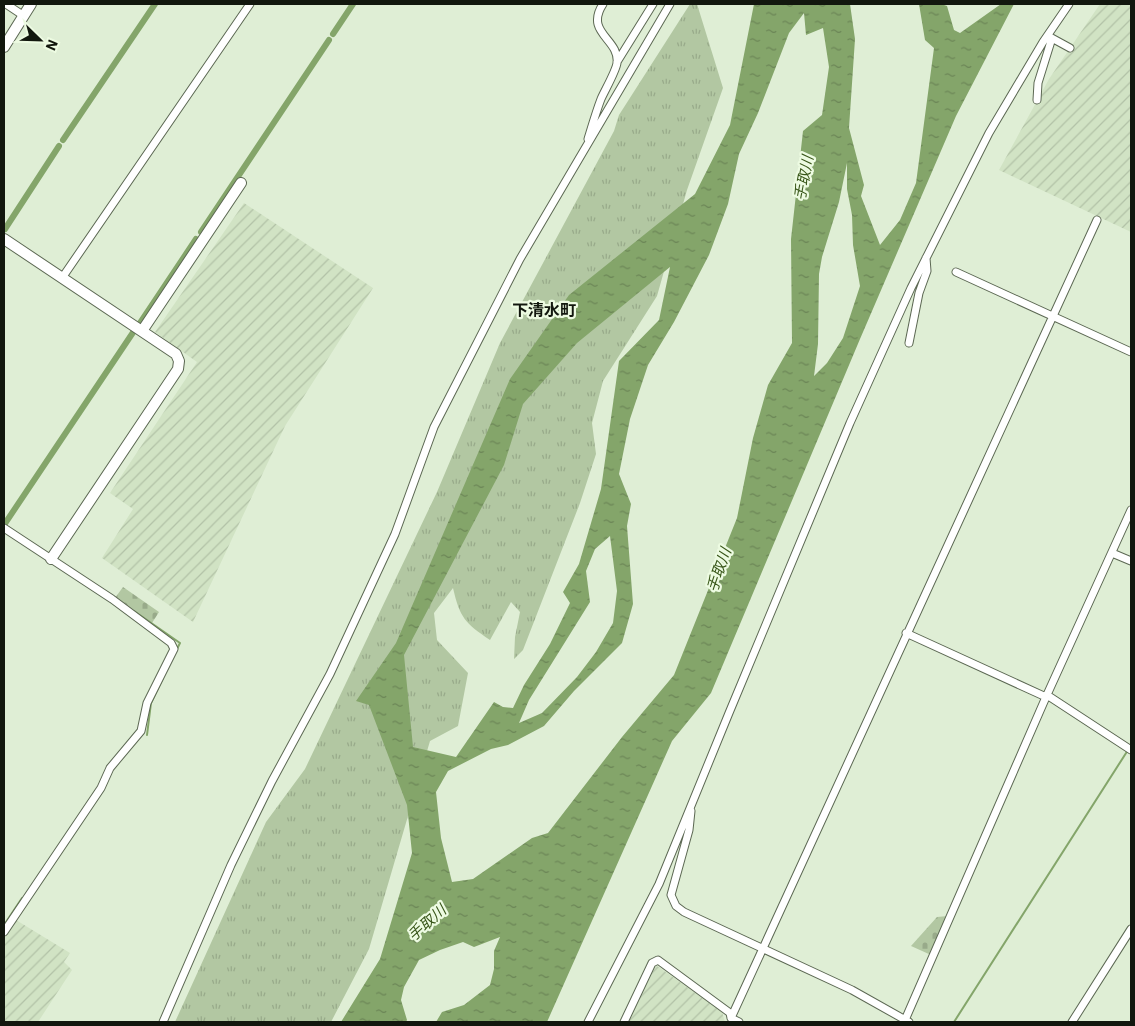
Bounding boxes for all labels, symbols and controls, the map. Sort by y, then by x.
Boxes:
north arrow [15,15,65,65]
text: N [42,37,62,53]
water label: 手取川 [790,152,818,202]
district label: 下清水町 [512,300,576,320]
water label: 手取川 [702,544,735,594]
water label: 手取川 [404,899,451,945]

